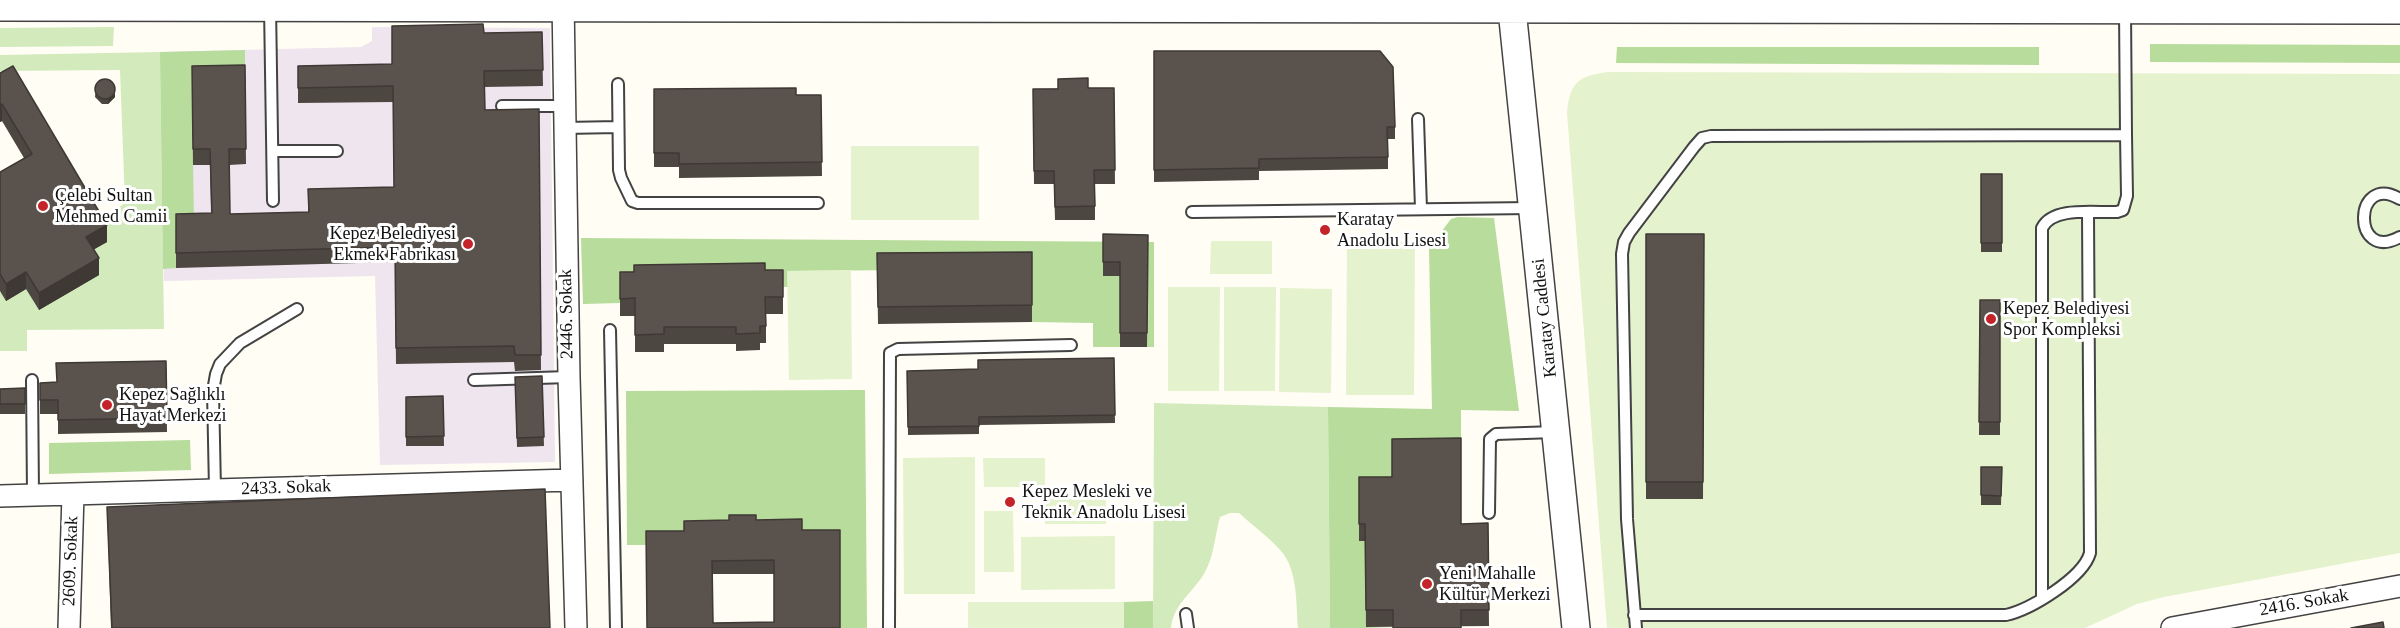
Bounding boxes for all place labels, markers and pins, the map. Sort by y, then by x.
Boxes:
place label: Çelebi Sultan Mehmed Camii [55,185,167,228]
marker: Çelebi Sultan Mehmed Camii [36,199,50,213]
place label: Karatay Anadolu Lisesi [1337,209,1446,252]
place label: Kepez Belediyesi Ekmek Fabrikası [330,223,456,266]
marker: Karatay Anadolu Lisesi [1318,223,1332,237]
marker: Kepez Belediyesi Ekmek Fabrikası [461,237,475,251]
place label: Kepez Belediyesi Spor Kompleksi [2003,298,2129,340]
marker: Kepez Belediyesi Spor Kompleksi [1984,312,1998,326]
place label: Kepez Sağlıklı Hayat Merkezi [119,384,226,426]
marker: Kepez Sağlıklı Hayat Merkezi [100,398,114,412]
place label: Kepez Mesleki ve Teknik Anadolu Lisesi [1022,481,1186,524]
marker: Kepez Mesleki ve Teknik Anadolu Lisesi [1003,495,1017,509]
place label: Yeni Mahalle Kültür Merkezi [1439,563,1550,606]
marker: Yeni Mahalle Kültür Merkezi [1420,577,1434,591]

